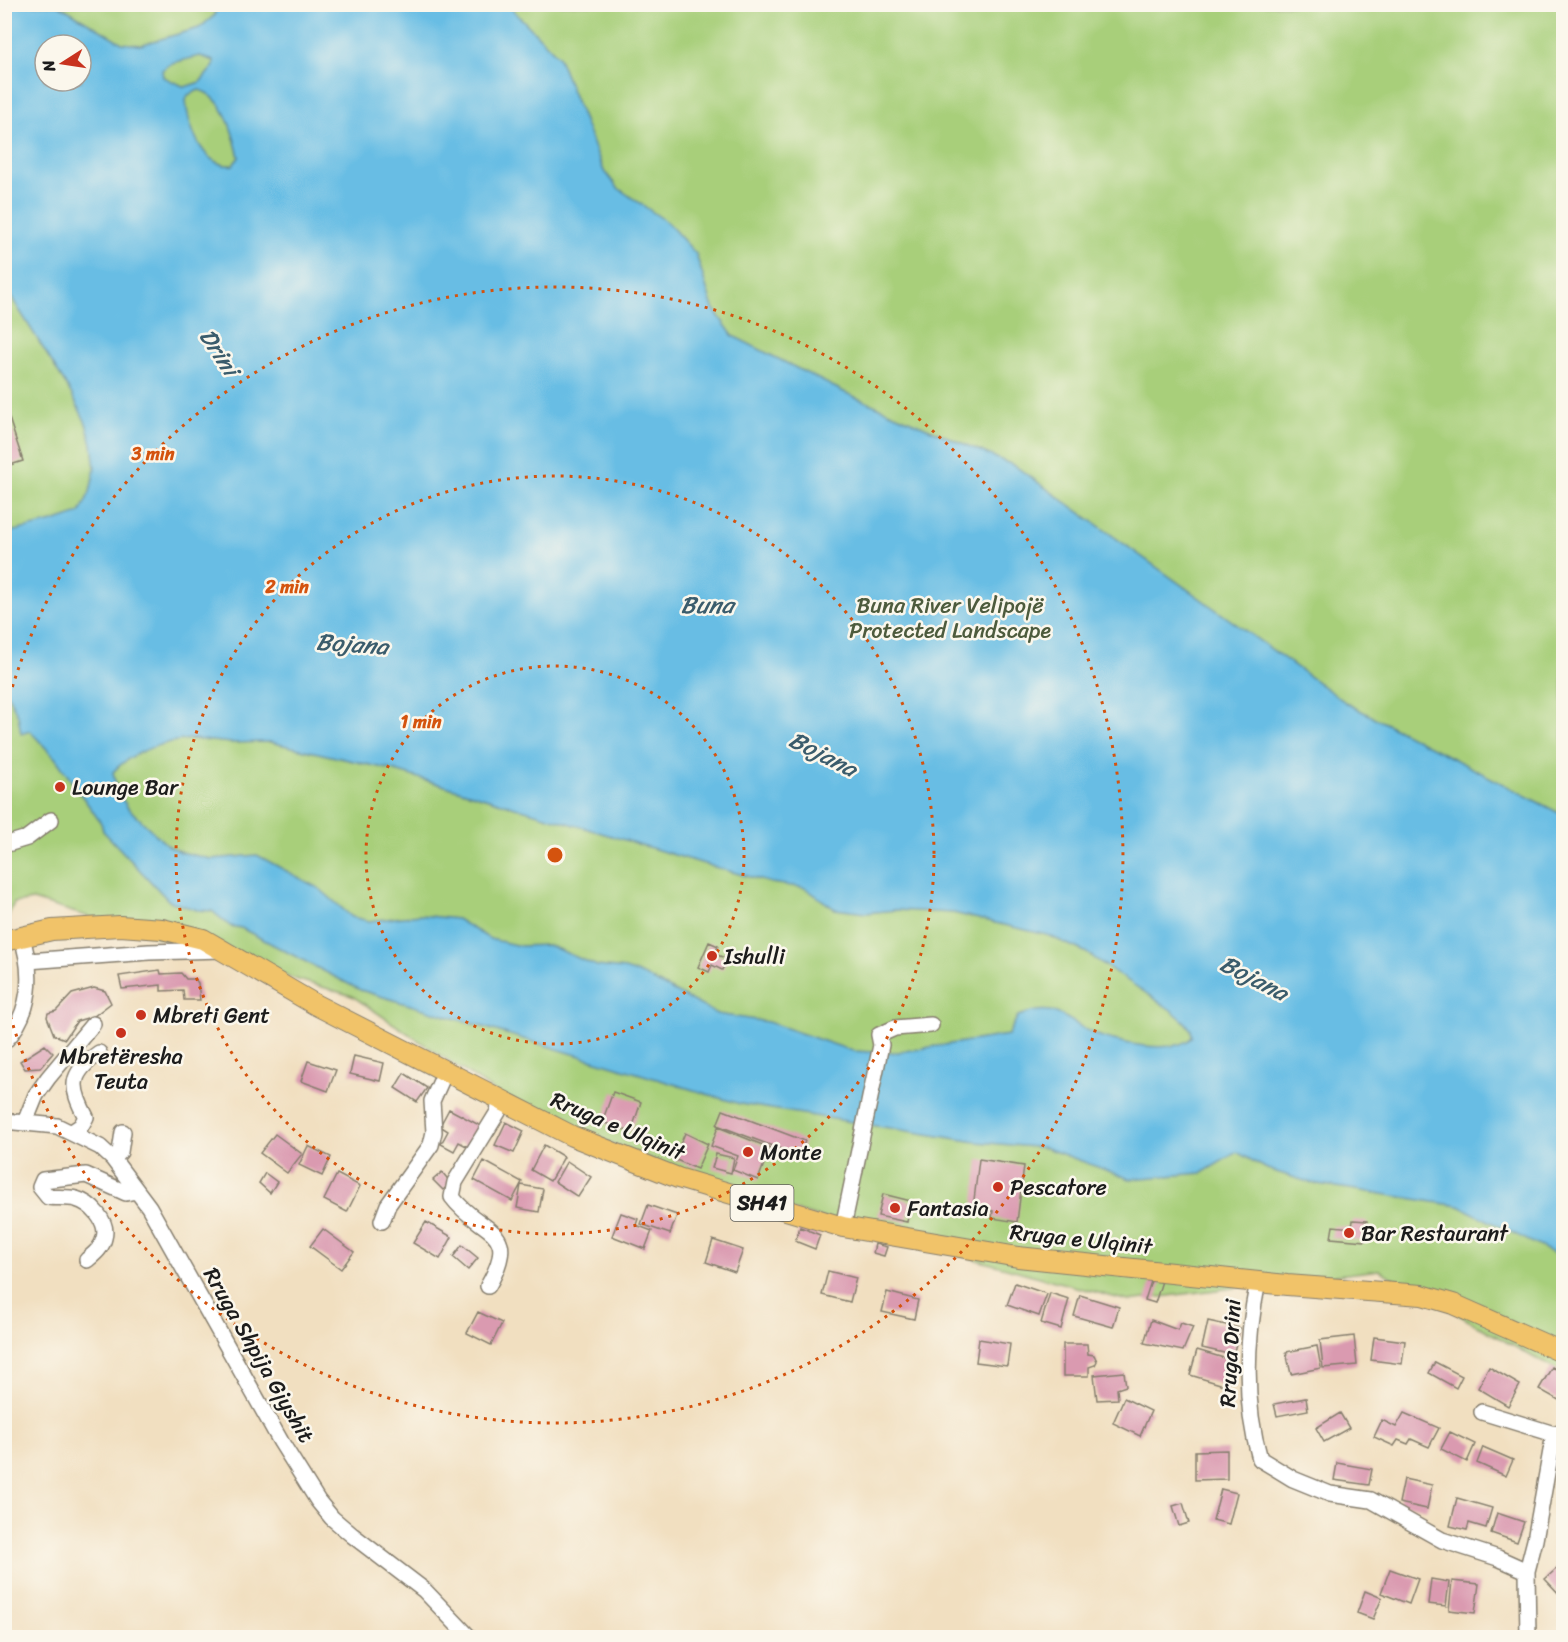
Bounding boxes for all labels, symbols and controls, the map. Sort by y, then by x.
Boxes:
north arrow [33,33,93,93]
text: N [33,57,64,75]
water label: Drini [188,319,253,388]
text: 3 min [130,438,175,470]
text: 2 min [264,571,309,603]
water label: Buna [681,584,736,626]
park label: Buna River Velipojë Protected Landscape [849,586,1051,650]
water label: Bojana [315,621,391,668]
text: 1 min [401,706,442,738]
water label: Bojana [781,719,866,790]
place label: Lounge Bar [72,768,179,807]
marker: Lounge Bar [53,780,67,794]
centre of rings [545,845,565,865]
place label: Ishulli [723,937,786,976]
water label: Bojana [1212,943,1297,1014]
marker: Ishulli [705,949,719,963]
place label: Mbreti Gent [153,996,270,1035]
marker: Mbreti Gent [134,1008,148,1022]
marker: Mbretëresha Teuta [114,1026,128,1040]
place label: Mbretëresha Teuta [59,1037,183,1101]
street label: Rruga e Ulqinit [545,1080,692,1172]
place label: Monte [760,1133,822,1172]
marker: Monte [741,1145,755,1159]
place label: Pescatore [1010,1168,1107,1207]
marker: Pescatore [991,1180,1005,1194]
road number: SH41 [730,1185,794,1221]
place label: Fantasia [907,1189,989,1228]
marker: Fantasia [888,1201,902,1215]
street label: Rruga e Ulqinit [1008,1212,1155,1266]
place label: Bar Restaurant [1361,1214,1509,1253]
marker: Bar Restaurant [1342,1226,1356,1240]
street label: Rruga Shpija Gjyshit [193,1260,326,1451]
street label: Rruga Drini [1208,1297,1252,1408]

